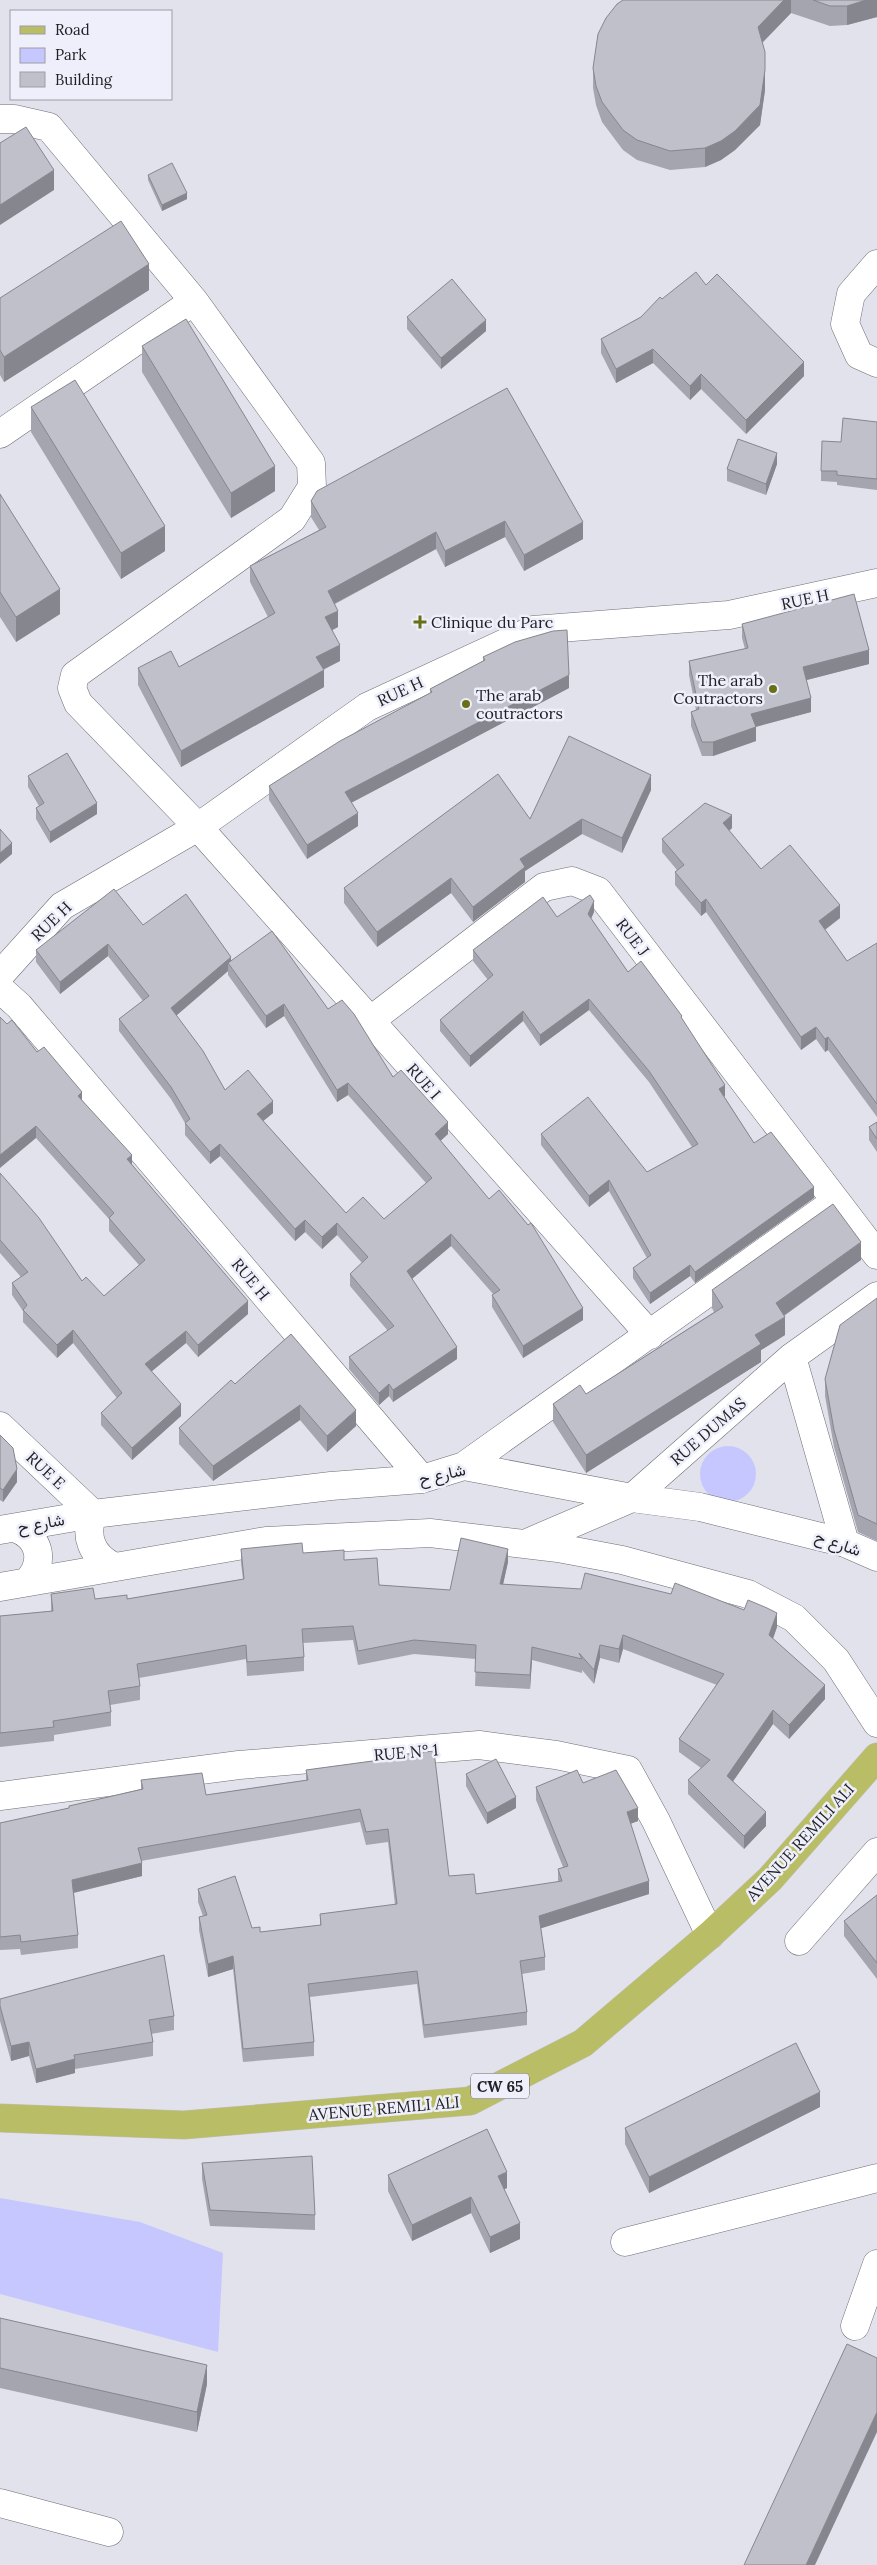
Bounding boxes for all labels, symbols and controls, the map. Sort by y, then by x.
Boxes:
legend [10,10,172,100]
text: Road [55,20,90,39]
text: Park [55,45,86,64]
text: Building [55,70,113,89]
street label: RUE H [779,584,831,614]
place label: Clinique du Parc [431,612,553,632]
marker: Clinique du Parc [413,615,427,629]
place label: The arab Coutractors [673,670,763,708]
street label: RUE H [374,672,426,710]
marker: The arab Coutractors [767,683,779,695]
place label: The arab coutractors [476,685,563,723]
marker: The arab coutractors [460,698,472,710]
street label: RUE H [27,897,75,945]
street label: RUE J [612,914,654,960]
street label: RUE I [403,1059,445,1103]
street label: RUE H [228,1254,274,1304]
street label: RUE DUMAS [666,1393,750,1469]
street label: RUE E [22,1447,70,1493]
street label: شارع ح [417,1459,468,1491]
street label: شارع ح [16,1509,66,1539]
street label: شارع ح [812,1526,864,1562]
street label: RUE N° 1 [373,1739,439,1765]
street label: AVENUE REMILI ALI [741,1779,858,1906]
road number: CW 65 [471,2074,529,2098]
street label: AVENUE REMILI ALI [307,2091,460,2125]

